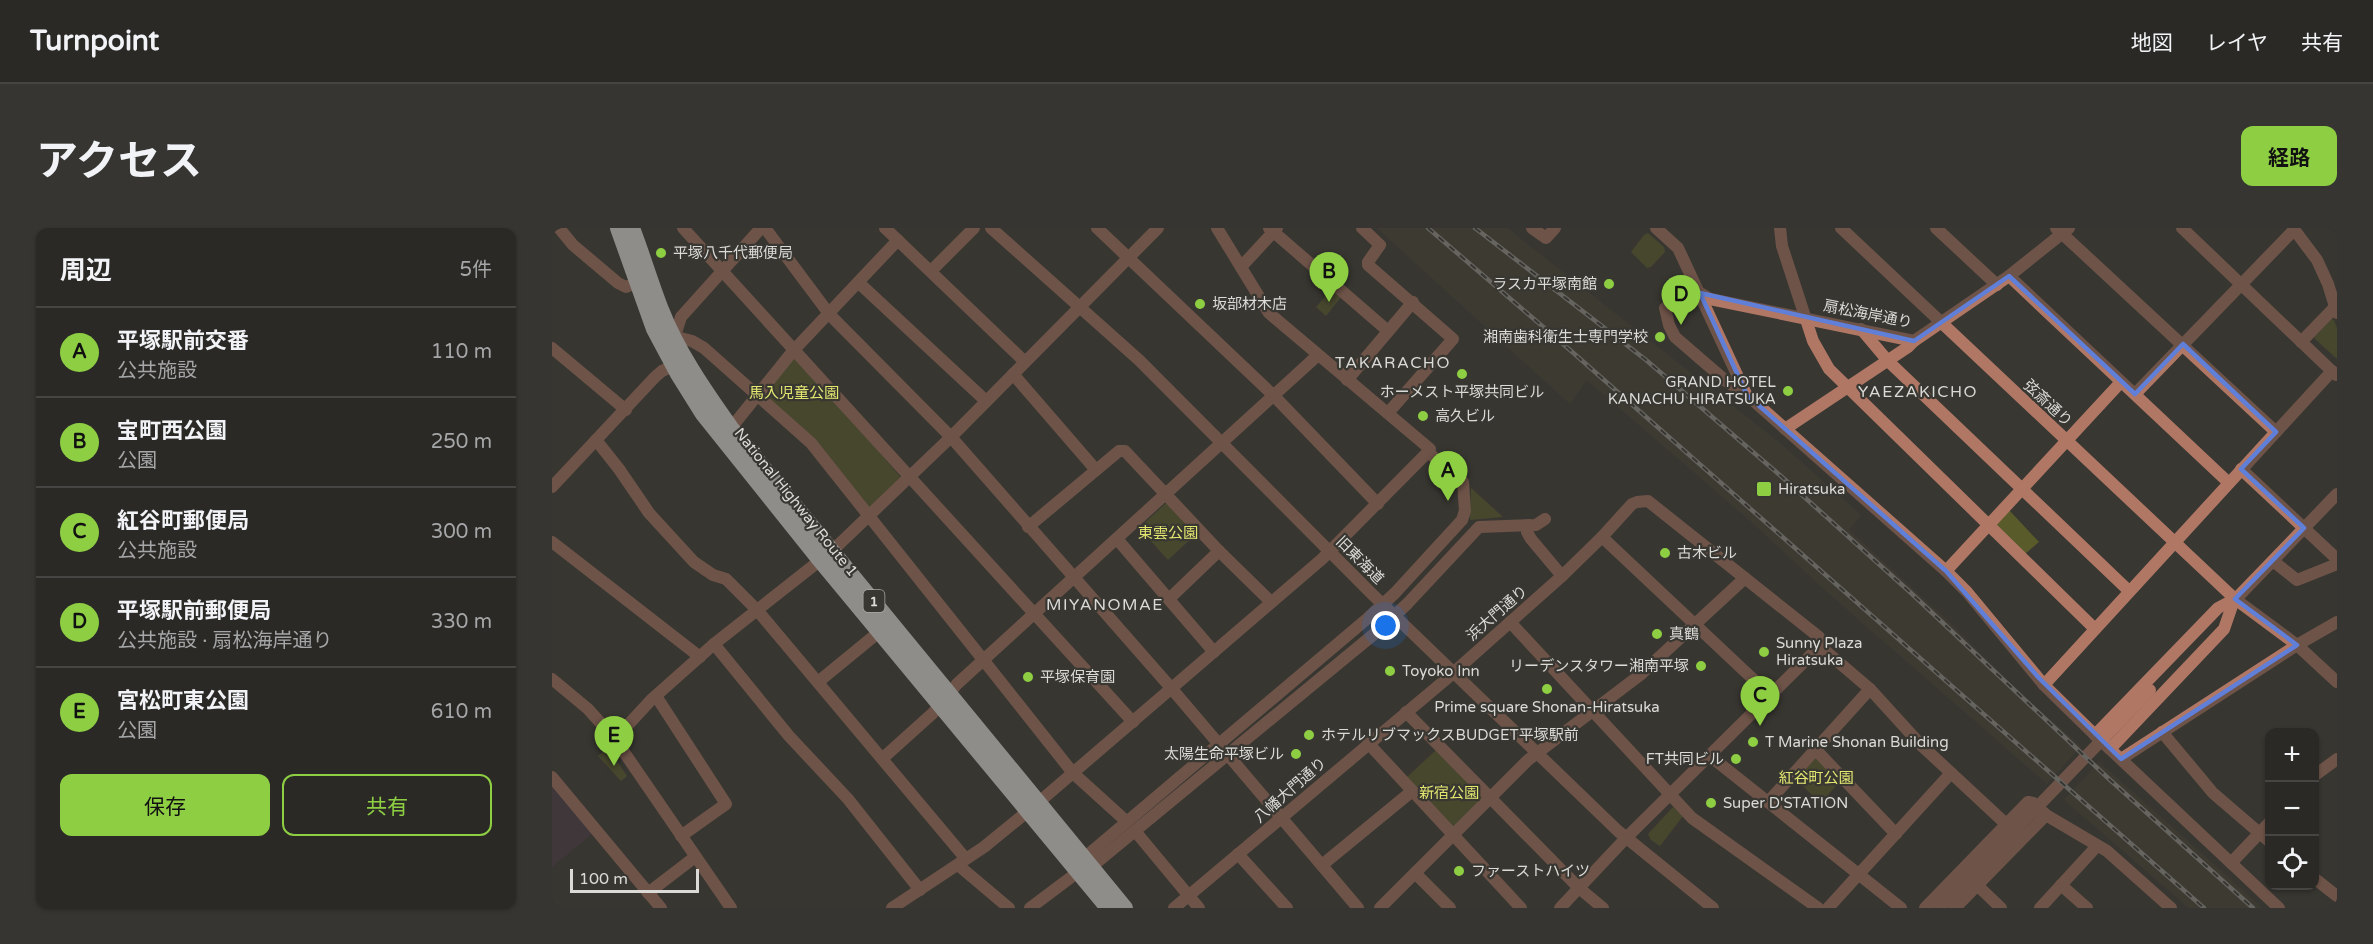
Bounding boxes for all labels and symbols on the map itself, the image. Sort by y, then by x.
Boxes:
place label: 平塚八千代郵便局 [673,244,793,262]
marker: 平塚八千代郵便局 [654,246,668,260]
pin: B [1310,253,1348,302]
place label: ラスカ平塚南館 [1492,275,1597,293]
pin: D [1662,276,1700,325]
marker: ラスカ平塚南館 [1602,277,1616,291]
place label: 坂部材木店 [1212,295,1287,313]
marker: 坂部材木店 [1193,297,1207,311]
street label: 扇松海岸通り [1822,297,1914,331]
place label: 湘南歯科衛生士専門学校 [1483,328,1648,346]
marker: 湘南歯科衛生士専門学校 [1653,330,1667,344]
district label: TAKARACHO [1335,353,1451,373]
marker: ホーメスト平塚共同ビル [1455,367,1469,381]
place label: GRAND HOTEL KANACHU HIRATSUKA [1608,373,1776,408]
street label: 弦斎通り [2020,376,2076,430]
district label: YAEZAKICHO [1858,382,1978,402]
place label: ホーメスト平塚共同ビル [1380,383,1544,401]
park label: 馬入児童公園 [749,384,839,402]
marker: GRAND HOTEL KANACHU HIRATSUKA [1781,384,1795,398]
place label: 高久ビル [1435,407,1495,425]
marker: 高久ビル [1416,409,1430,423]
street label: National Highway Route 1 [731,424,861,580]
pin: A [1428,452,1468,501]
marker: Hiratsuka [1755,480,1773,498]
place label: Hiratsuka [1778,480,1845,498]
park label: 東雲公園 [1138,524,1198,542]
street label: 旧東海道 [1332,532,1388,588]
place label: 古木ビル [1677,544,1737,562]
marker: 古木ビル [1658,546,1672,560]
street label: 浜大門通り [1463,582,1531,644]
road number: 1 [864,590,884,612]
district label: MIYANOMAE [1046,595,1164,615]
your location [1371,611,1400,640]
place label: 真鶴 [1669,625,1699,643]
marker: 真鶴 [1650,627,1664,641]
place label: Sunny Plaza Hiratsuka [1776,634,1862,669]
marker: Sunny Plaza Hiratsuka [1757,645,1771,659]
place label: リーデンスタワー湘南平塚 [1509,657,1689,675]
marker: リーデンスタワー湘南平塚 [1694,659,1708,673]
place label: Toyoko Inn [1402,662,1480,680]
marker: Toyoko Inn [1383,664,1397,678]
place label: 平塚保育園 [1040,668,1115,686]
marker: 平塚保育園 [1021,670,1035,684]
pin: C [1740,676,1780,726]
marker: Prime square Shonan-Hiratsuka [1540,682,1554,696]
place label: Prime square Shonan-Hiratsuka [1434,698,1660,716]
pin: E [594,716,634,766]
place label: ホテルリブマックスBUDGET平塚駅前 [1321,726,1579,744]
marker: ホテルリブマックスBUDGET平塚駅前 [1302,728,1316,742]
place label: T Marine Shonan Building [1765,733,1949,751]
marker: T Marine Shonan Building [1746,735,1760,749]
place label: 太陽生命平塚ビル [1164,745,1284,763]
marker: 太陽生命平塚ビル [1289,747,1303,761]
place label: FT共同ビル [1646,750,1724,768]
marker: FT共同ビル [1729,752,1743,766]
street label: 八幡大門通り [1250,754,1330,826]
park label: 紅谷町公園 [1778,769,1854,787]
park label: 新宿公園 [1419,784,1479,802]
place label: Super D'STATION [1723,794,1848,812]
marker: Super D'STATION [1704,796,1718,810]
place label: ファーストハイツ [1471,862,1590,880]
marker: ファーストハイツ [1452,864,1466,878]
scale bar [570,866,699,894]

